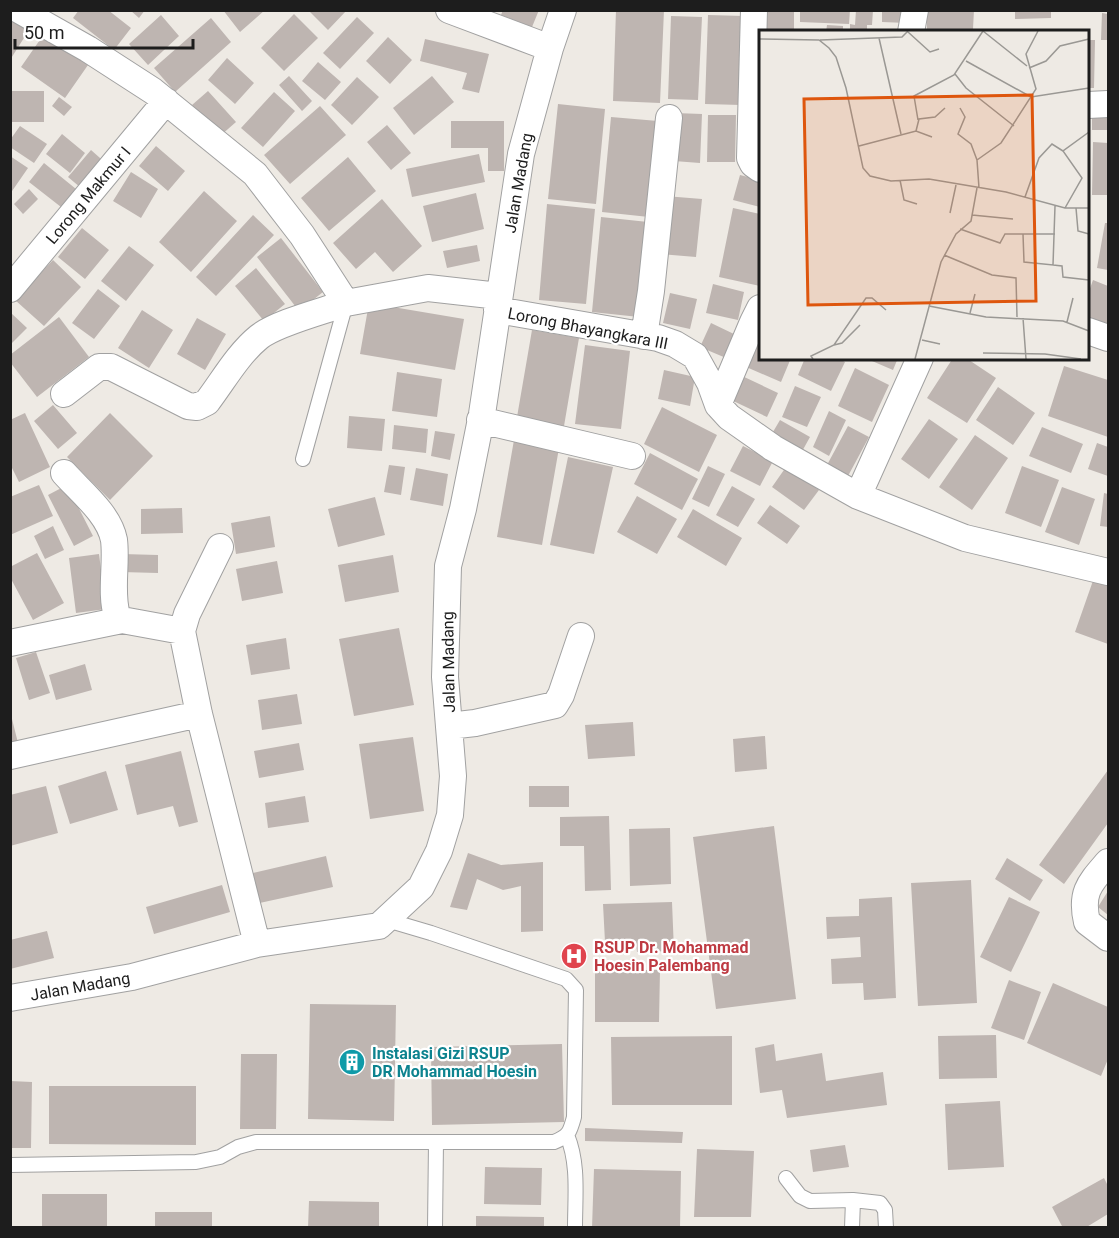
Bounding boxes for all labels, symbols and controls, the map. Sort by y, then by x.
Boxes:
scale bar [15,12,194,50]
text: 50 m [24,22,64,43]
inset map [759,30,1089,360]
street label: Jalan Madang [500,132,537,235]
street label: Lorong Makmur I [42,143,135,248]
street label: Lorong Bhayangkara III [506,304,670,353]
street label: Jalan Madang [438,611,459,713]
place label: RSUP Dr. Mohammad Hoesin Palembang [594,938,748,975]
hospital icon: RSUP Dr. Mohammad Hoesin Palembang [559,941,589,971]
street label: Jalan Madang [29,968,132,1005]
place label: Instalasi Gizi RSUP DR Mohammad Hoesin [372,1044,537,1081]
building icon: Instalasi Gizi RSUP DR Mohammad Hoesin [337,1047,367,1077]

